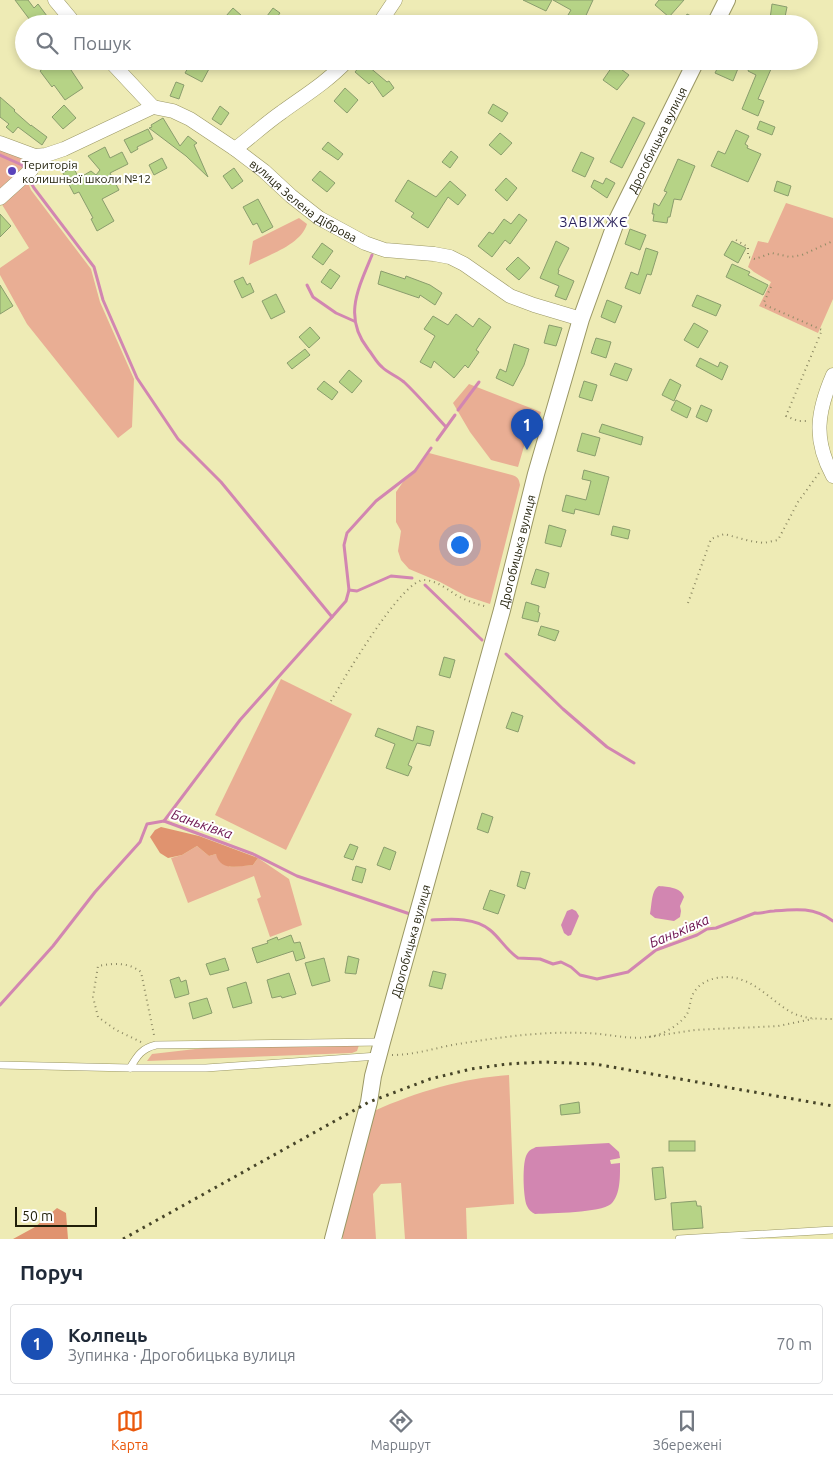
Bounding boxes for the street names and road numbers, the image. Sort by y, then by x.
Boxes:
street label: Дрогобицька вулиця [625,85,689,195]
street label: вулиця Зелена Діброва [247,156,359,244]
street label: Дрогобицька вулиця [496,493,537,609]
street label: Дрогобицька вулиця [388,883,432,999]

